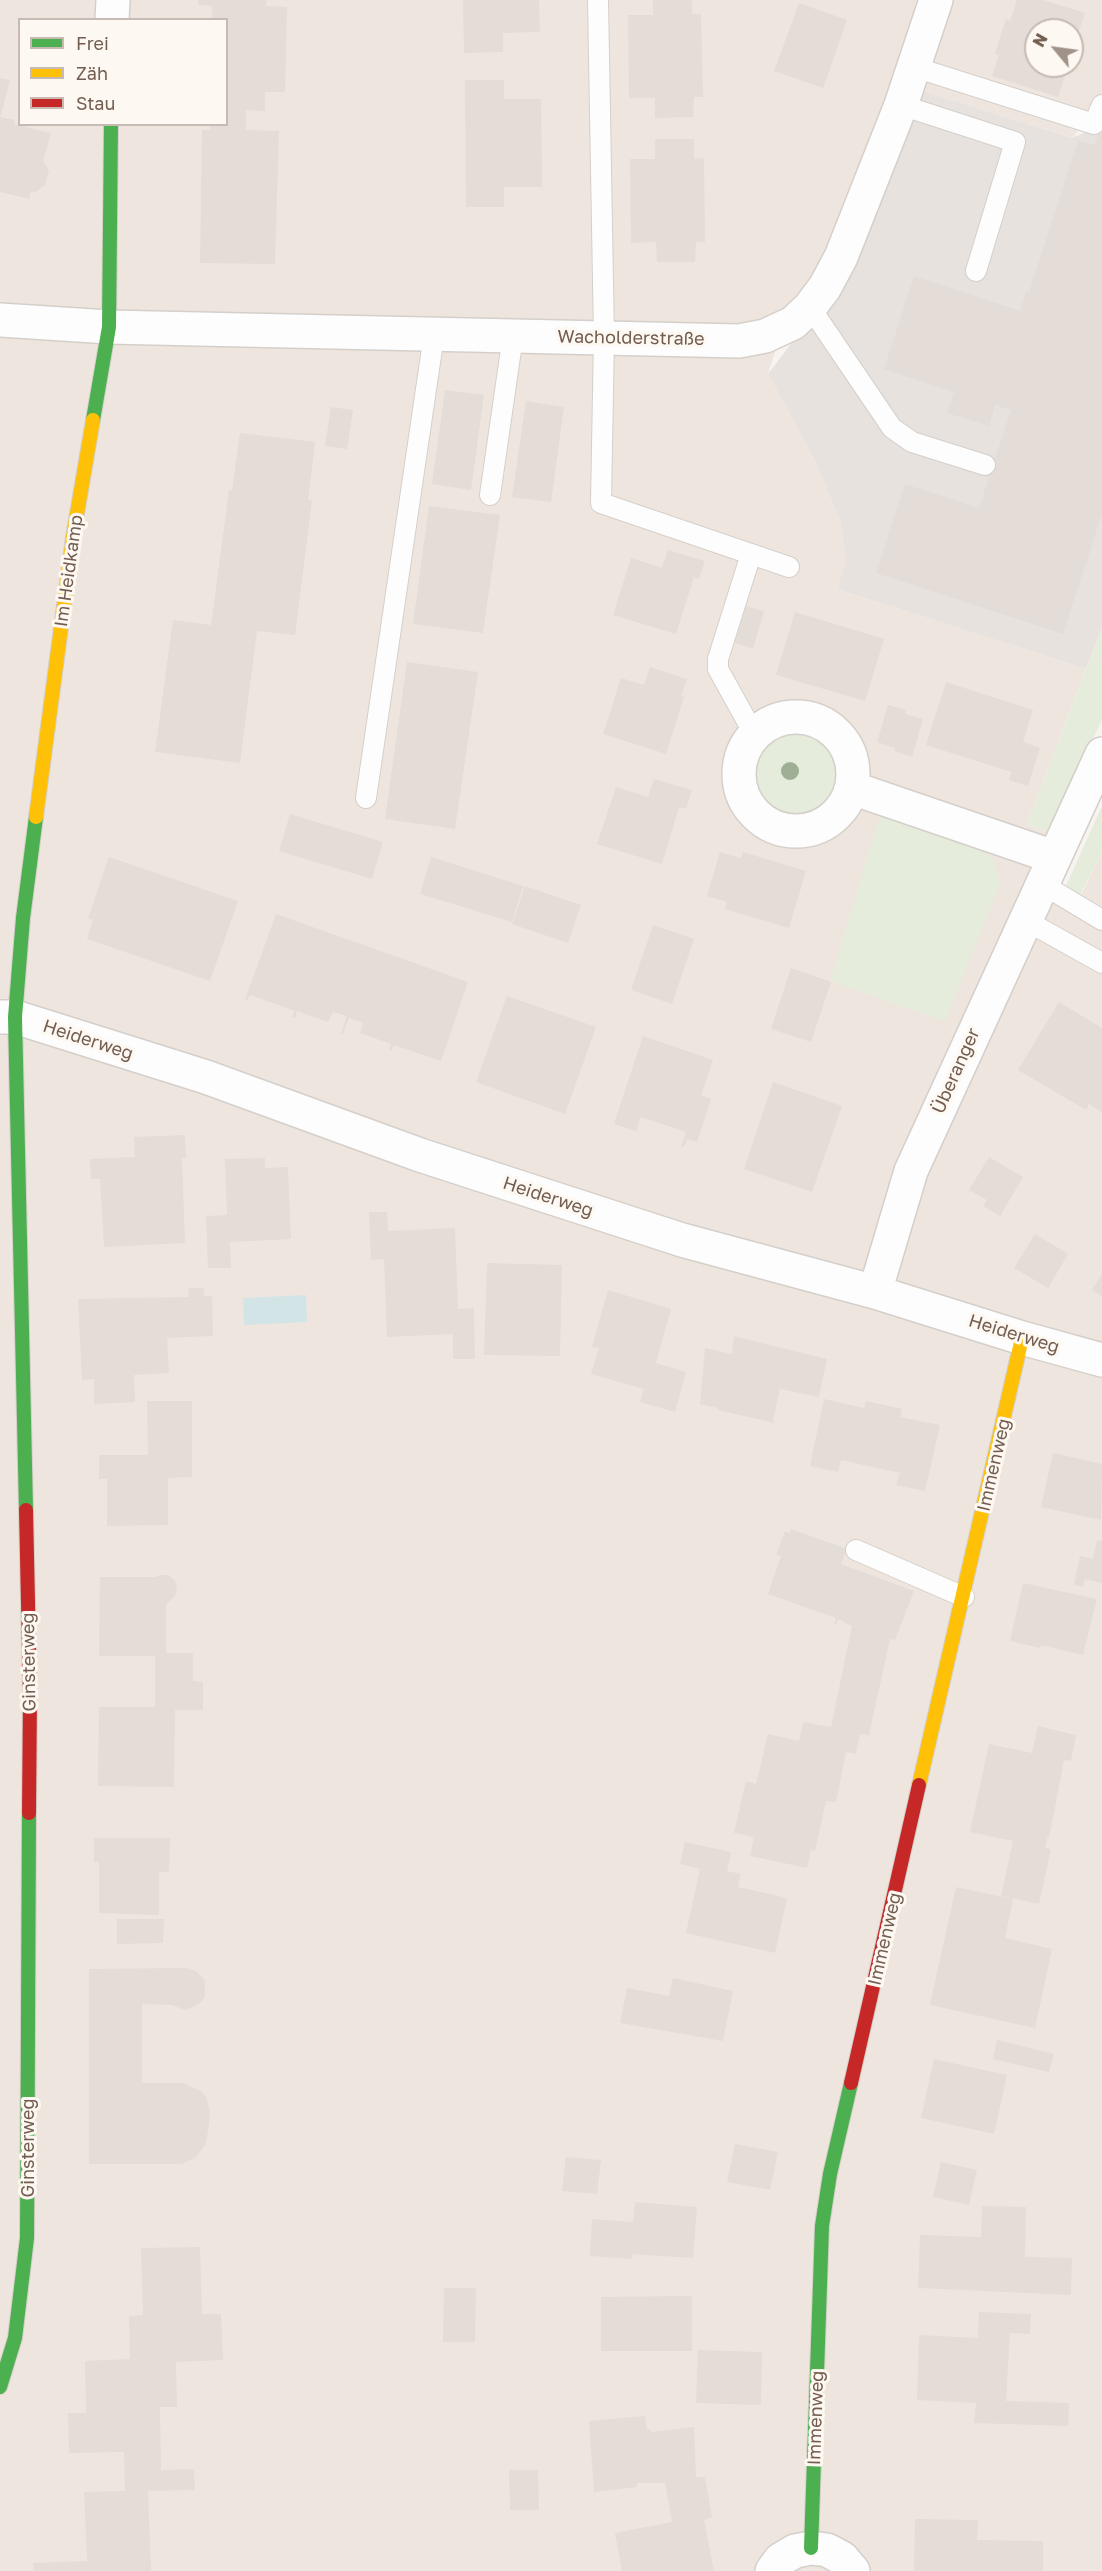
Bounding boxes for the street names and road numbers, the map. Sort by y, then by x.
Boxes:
street label: Wacholderstraße [557,326,705,350]
street label: Im Heidkamp [50,513,88,629]
street label: Heiderweg [40,1015,136,1065]
street label: Überanger [928,1025,984,1117]
street label: Heiderweg [500,1172,596,1222]
street label: Heiderweg [966,1310,1062,1358]
street label: Immenweg [973,1416,1015,1514]
street label: Ginsterweg [17,1612,41,1712]
street label: Immenweg [864,1890,906,1988]
street label: Ginsterweg [17,2098,39,2198]
street label: Immenweg [804,2370,828,2466]

